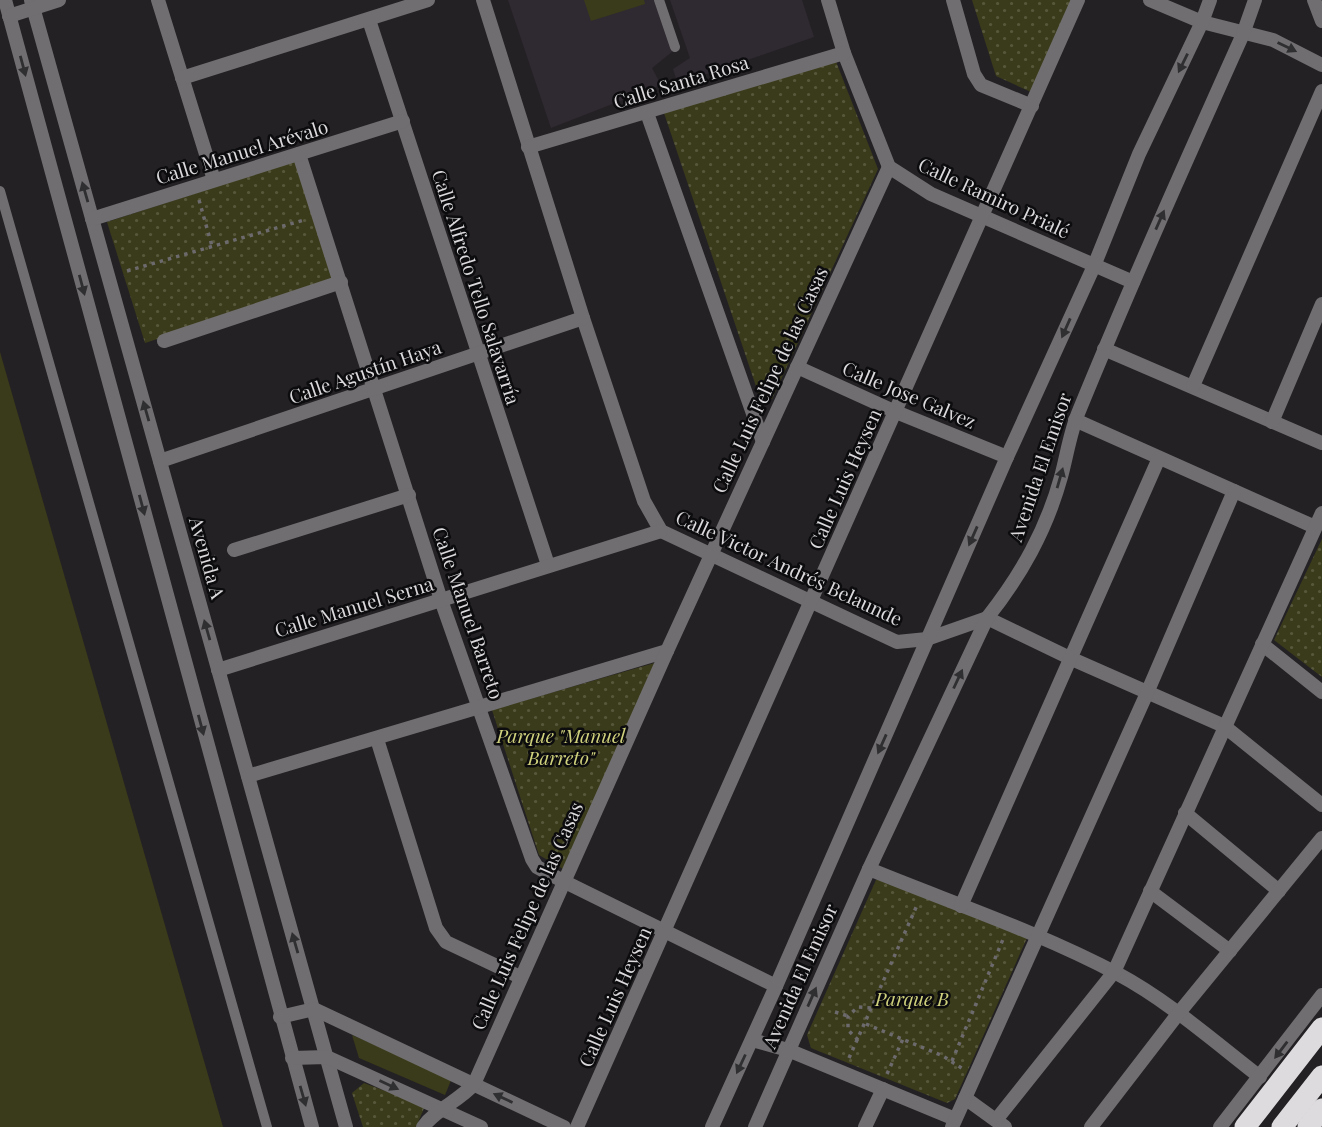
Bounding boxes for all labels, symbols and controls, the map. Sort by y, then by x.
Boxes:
one-way arrow [1277,41,1297,53]
street label: Calle Santa Rosa [610,48,752,114]
one-way arrow [1177,52,1188,73]
one-way arrow [18,56,28,77]
street label: Calle Manuel Arévalo [152,112,331,190]
street label: Calle Ramiro Prialé [914,151,1074,244]
street label: Calle Alfredo Tello Salavarría [427,166,527,408]
one-way arrow [79,181,89,202]
one-way arrow [1154,210,1166,230]
street label: Calle Luis Felipe de las Casas [705,262,833,497]
one-way arrow [77,275,88,297]
one-way arrow [1060,318,1071,338]
street label: Calle Agustín Haya [285,333,445,409]
street label: Calle Jose Galvez [839,354,980,434]
street label: Avenida El Emisor [1001,388,1077,545]
one-way arrow [140,400,150,421]
street label: Calle Luis Heysen [802,404,887,553]
one-way arrow [1056,467,1066,488]
one-way arrow [137,495,147,516]
street label: Calle Victor Andrés Belaunde [672,503,907,631]
street label: Avenida A [184,513,232,603]
street label: Calle Manuel Barreto [427,523,511,702]
one-way arrow [967,526,979,546]
street label: Calle Manuel Serna [271,569,437,643]
one-way arrow [201,619,212,641]
one-way arrow [952,669,964,689]
one-way arrow [196,714,207,736]
park label: Parque "Manuel Barreto" [496,722,626,770]
one-way arrow [876,734,888,754]
street label: Calle Luis Felipe de las Casas [464,798,588,1034]
street label: Avenida El Emisor [755,899,843,1053]
street label: Calle Luis Heysen [572,922,657,1071]
one-way arrow [289,932,300,954]
park label: Parque B [874,985,949,1011]
one-way arrow [806,987,818,1007]
one-way arrow [1273,1040,1288,1058]
one-way arrow [735,1054,746,1075]
one-way arrow [379,1079,399,1091]
one-way arrow [298,1085,309,1107]
one-way arrow [492,1092,513,1103]

